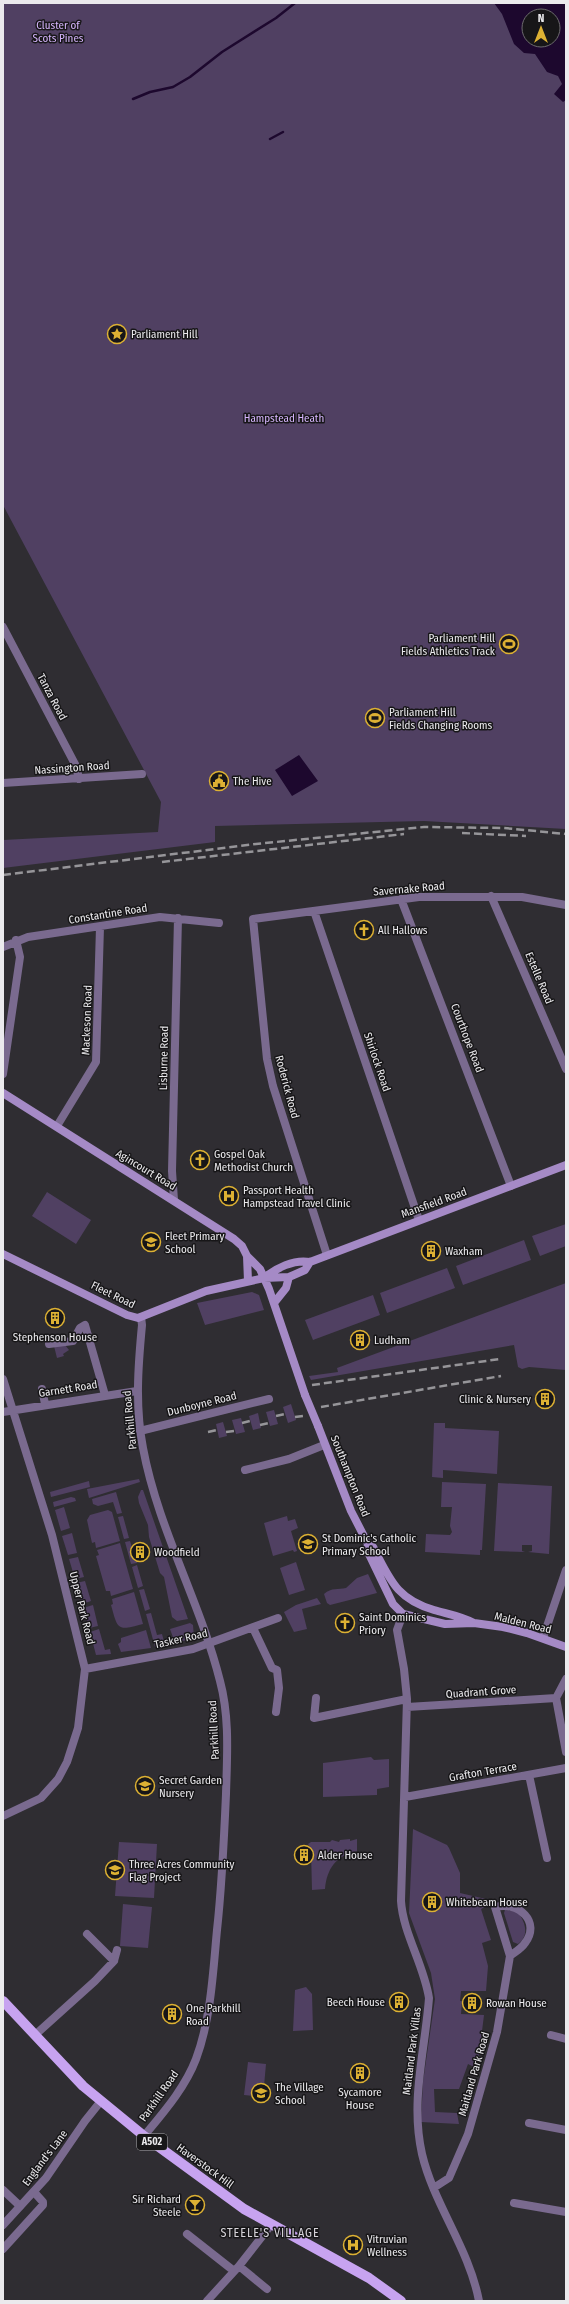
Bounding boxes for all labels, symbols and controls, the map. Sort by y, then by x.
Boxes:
north arrow [521,8,561,48]
text: N [538,12,544,25]
park label: Cluster of Scots Pines [32,19,84,45]
place icon: Parliament Hill [106,323,128,345]
place label: Parliament Hill [131,328,198,341]
park label: Hampstead Heath [244,412,324,425]
place label: Parliament Hill Fields Athletics Track [401,632,496,658]
sports icon: Parliament Hill Fields Athletics Track [498,633,520,655]
street label: Tanza Road [34,672,70,722]
place label: Parliament Hill Fields Changing Rooms [389,706,493,732]
sports icon: Parliament Hill Fields Changing Rooms [364,707,386,729]
street label: Nassington Road [34,759,110,777]
public building icon: The Hive [208,770,230,792]
place label: The Hive [233,775,272,788]
street label: Savernake Road [373,879,445,899]
street label: Constantine Road [68,901,148,927]
church icon: All Hallows [353,919,375,941]
place label: All Hallows [378,924,428,937]
street label: Estelle Road [522,950,556,1006]
street label: Mackeson Road [79,985,95,1055]
street label: Courthope Road [448,1002,486,1074]
street label: Lisburne Road [157,1026,171,1090]
street label: Shirlock Road [361,1031,393,1093]
street label: Roderick Road [272,1054,302,1120]
street label: Agincourt Road [113,1147,179,1193]
place label: Gospel Oak Methodist Church [214,1148,293,1174]
church icon: Gospel Oak Methodist Church [189,1149,211,1171]
place label: Passport Health Hampstead Travel Clinic [243,1184,351,1210]
hospital icon: Passport Health Hampstead Travel Clinic [218,1185,240,1207]
street label: Mansfield Road [399,1185,469,1221]
place label: Fleet Primary School [165,1230,224,1256]
school or university icon: Fleet Primary School [140,1231,162,1253]
building icon: Waxham [420,1240,442,1262]
place label: Waxham [445,1245,483,1258]
street label: Fleet Road [89,1279,137,1311]
building icon: Stephenson House [44,1307,66,1329]
building icon: Ludham [349,1329,371,1351]
place label: Stephenson House [13,1331,97,1344]
place label: Ludham [374,1334,410,1347]
street label: Garnett Road [38,1378,98,1400]
building icon: Clinic & Nursery [534,1388,556,1410]
street label: Dunboyne Road [166,1389,238,1419]
street label: Parkhill Road [120,1390,140,1450]
place label: Clinic & Nursery [459,1393,531,1406]
street label: Southampton Road [328,1433,372,1519]
place label: St Dominic's Catholic Primary School [322,1532,416,1558]
school or university icon: St Dominic's Catholic Primary School [297,1533,319,1555]
building icon: Woodfield [129,1541,151,1563]
place label: Woodfield [154,1546,200,1559]
street label: Upper Park Road [67,1570,97,1646]
street label: Malden Road [493,1610,553,1636]
place label: Saint Dominics Priory [359,1611,426,1637]
church icon: Saint Dominics Priory [334,1612,356,1634]
street label: Tasker Road [153,1627,209,1651]
street label: Quadrant Grove [445,1683,517,1701]
street label: Parkhill Road [206,1700,222,1760]
street label: Grafton Terrace [448,1760,518,1784]
place label: Secret Garden Nursery [159,1774,222,1800]
school or university icon: Secret Garden Nursery [134,1775,156,1797]
building icon: Alder House [293,1844,315,1866]
place label: Alder House [318,1849,373,1862]
place label: Three Acres Community Flag Project [129,1858,235,1884]
school or university icon: Three Acres Community Flag Project [104,1859,126,1881]
building icon: Whitebeam House [421,1891,443,1913]
place label: Whitebeam House [446,1896,528,1909]
building icon: Beech House [388,1991,410,2013]
building icon: Rowan House [461,1992,483,2014]
place label: Beech House [327,1996,385,2009]
place label: Rowan House [486,1997,547,2010]
place label: One Parkhill Road [186,2002,241,2028]
building icon: One Parkhill Road [161,2003,183,2025]
street label: Maitland Park Villas [400,2006,424,2096]
street label: Maitland Park Road [456,2030,492,2118]
building icon: Sycamore House [349,2062,371,2084]
street label: Parkhill Road [137,2068,181,2124]
place label: The Village School [275,2081,324,2107]
school or university icon: The Village School [250,2082,272,2104]
place label: Sycamore House [338,2086,382,2112]
street label: England's Lane [20,2127,70,2189]
road number: A502 [137,2134,167,2150]
street label: Haverstock Hill [174,2141,236,2191]
place label: Sir Richard Steele [132,2193,181,2219]
bar icon: Sir Richard Steele [184,2194,206,2216]
district label: STEELE'S VILLAGE [220,2226,320,2240]
place label: Vitruvian Wellness [367,2233,407,2259]
hospital icon: Vitruvian Wellness [342,2234,364,2256]

